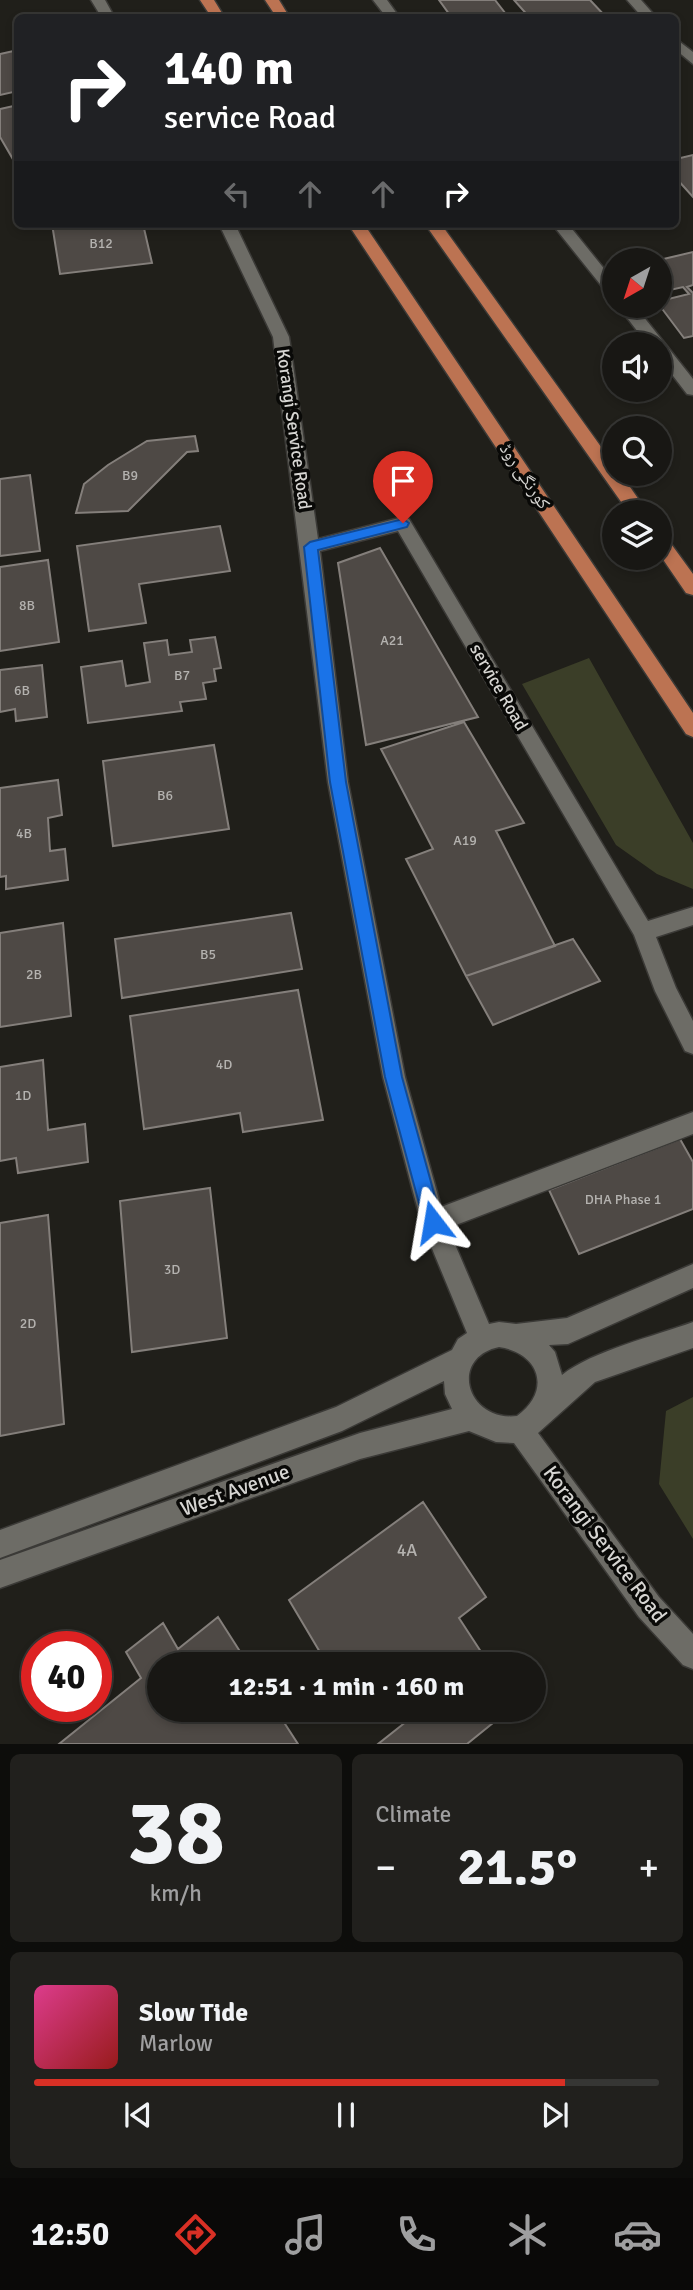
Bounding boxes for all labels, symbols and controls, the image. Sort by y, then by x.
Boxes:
text: 140 m [164,38,294,98]
icon: right [49,42,140,133]
text: service Road [164,98,336,137]
icon: left [218,175,256,213]
icon: ahead [291,175,329,213]
icon: ahead [364,175,402,213]
icon: right [437,175,475,213]
house number: B12 [89,235,113,252]
north arrow [602,248,672,318]
map controls [602,248,672,570]
button: sound [602,332,672,402]
street label: Korangi Service Road [272,347,316,511]
button: search [602,416,672,486]
street label: کورنگی روڈ [495,439,555,514]
pin [373,451,433,523]
icon: arrive [384,462,422,500]
house number: B9 [122,467,138,484]
button: layers [602,500,672,570]
house number: 8B [19,597,35,614]
house number: A21 [380,632,404,649]
street label: service Road [465,640,533,734]
house number: B7 [174,667,190,684]
house number: 6B [14,682,30,699]
house number: B6 [157,787,173,804]
house number: 4B [16,825,32,842]
house number: A19 [453,832,477,849]
house number: B5 [200,946,216,963]
house number: 2B [26,966,42,983]
house number: 4D [216,1056,232,1073]
house number: 1D [15,1087,31,1104]
position arrow [396,1185,470,1259]
house number: DHA Phase 1 [585,1191,661,1208]
house number: 3D [164,1261,180,1278]
house number: 2D [20,1315,36,1332]
street label: West Avenue [177,1458,293,1522]
street label: Korangi Service Road [538,1461,672,1627]
house number: 4A [397,1539,417,1561]
speed limit sign: 40 [21,1631,112,1722]
text: 12:51 · 1 min · 160 m [229,1671,464,1703]
text: 38 [127,1777,225,1890]
text: Climate [376,1800,451,1829]
text: 21.5° [457,1835,577,1899]
text: − [376,1844,396,1891]
text: + [638,1844,659,1891]
text: km/h [150,1879,202,1908]
text: Slow Tide [139,1997,248,2029]
text: Marlow [139,2029,213,2058]
icon: previous [119,2096,157,2134]
icon: pause [327,2096,365,2134]
icon: next [536,2096,574,2134]
icon: directions [171,2210,220,2259]
icon: music [281,2210,330,2259]
icon: phone [392,2210,441,2259]
icon: climate [503,2210,552,2259]
icon: car [613,2210,662,2259]
text: 12:50 [31,2215,109,2254]

